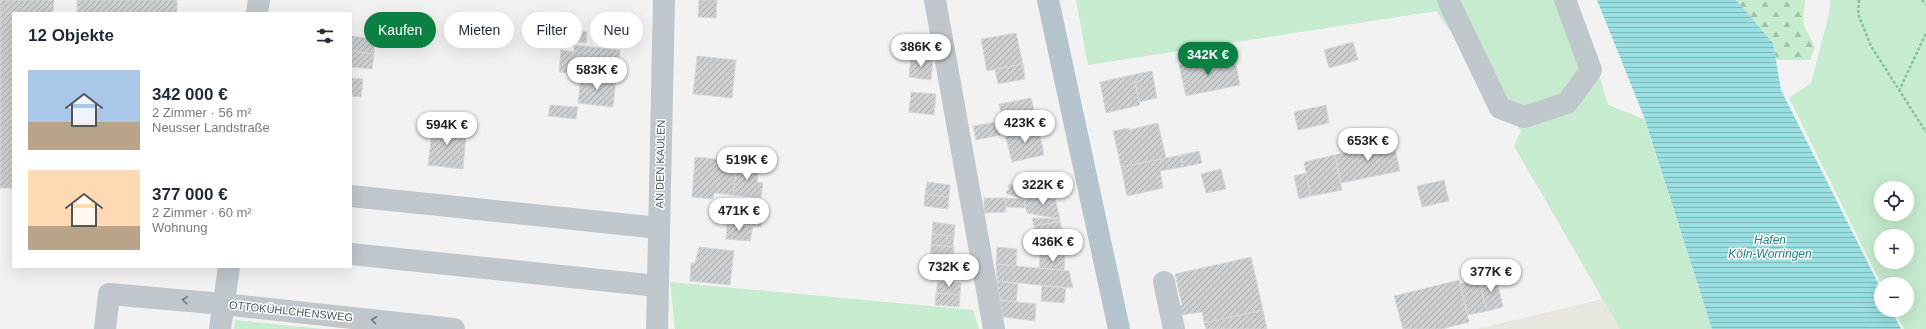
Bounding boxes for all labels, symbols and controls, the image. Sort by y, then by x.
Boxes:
chip: Kaufen [364,12,436,48]
chip: Mieten [444,12,514,48]
chip: Filter [522,12,582,48]
chip: Neu [590,12,643,48]
icon: filters [314,25,336,47]
text: 12 Objekte [28,26,114,45]
pin: 386K € [888,34,954,68]
text: 386K € [900,39,942,54]
pin: 342K € [1175,42,1241,76]
text: 342K € [1187,47,1229,62]
pin: 583K € [564,57,630,91]
text: 583K € [576,62,618,77]
text: 342 000 € [152,85,228,104]
icon: home [60,86,108,134]
text: 2 Zimmer · 56 m² [152,105,252,120]
pin: 423K € [992,110,1058,144]
pin: 594K € [414,112,480,146]
text: 423K € [1004,115,1046,130]
text: 594K € [426,117,468,132]
text: Neusser Landstraße [152,120,270,135]
street label: AN DEN KAULEN [653,120,667,208]
pin: 653K € [1335,128,1401,162]
text: 653K € [1347,133,1389,148]
pin: 519K € [714,147,780,181]
text: 519K € [726,152,768,167]
pin: 322K € [1010,172,1076,206]
text: 322K € [1022,177,1064,192]
map controls [1874,181,1914,317]
button: locate [1874,181,1914,221]
text: 377 000 € [152,185,228,204]
icon: home [60,186,108,234]
pin: 471K € [706,198,772,232]
text: 471K € [718,203,760,218]
text: 2 Zimmer · 60 m² [152,205,252,220]
text: Wohnung [152,220,207,235]
pin: 436K € [1020,229,1086,263]
button: + [1874,229,1914,269]
water label: Hafen Köln-Worringen [1728,233,1812,261]
text: 436K € [1032,234,1074,249]
pin: 732K € [916,254,982,288]
text: 732K € [928,259,970,274]
pin: 377K € [1458,259,1524,293]
text: 377K € [1470,264,1512,279]
button: − [1874,277,1914,317]
one-way arrow [182,296,188,305]
street label: OTTOKÜHLCHENSWEG [228,299,354,323]
one-way arrow [371,316,377,325]

